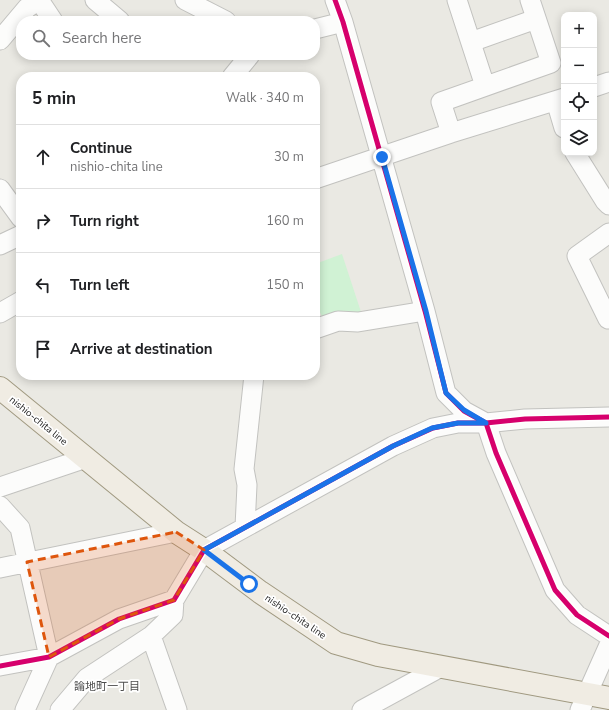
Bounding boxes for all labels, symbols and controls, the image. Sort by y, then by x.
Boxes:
map controls [561,12,597,156]
button: + [561,12,597,48]
search box [16,16,320,60]
icon: search [30,27,52,49]
text: Search here [62,28,142,48]
button: − [561,48,597,84]
button: locate [561,84,597,120]
text: 5 min [32,87,76,110]
text: Walk · 340 m [226,89,304,107]
button: layers [561,120,597,156]
text: Continue [70,138,132,158]
icon: ahead [32,146,54,168]
text: 30 m [274,148,304,166]
route end [373,148,391,166]
text: nishio-chita line [70,158,163,176]
icon: right [32,210,54,232]
text: Turn right [70,211,139,231]
text: 160 m [266,212,304,230]
icon: left [32,274,54,296]
text: Turn left [70,275,129,295]
text: 150 m [266,276,304,294]
icon: arrive [32,338,54,360]
text: Arrive at destination [70,339,213,359]
street label: nishio-chita line [6,393,70,449]
route start [240,575,258,593]
street label: nishio-chita line [262,591,329,643]
district label: 論地町一丁目 [74,679,140,694]

